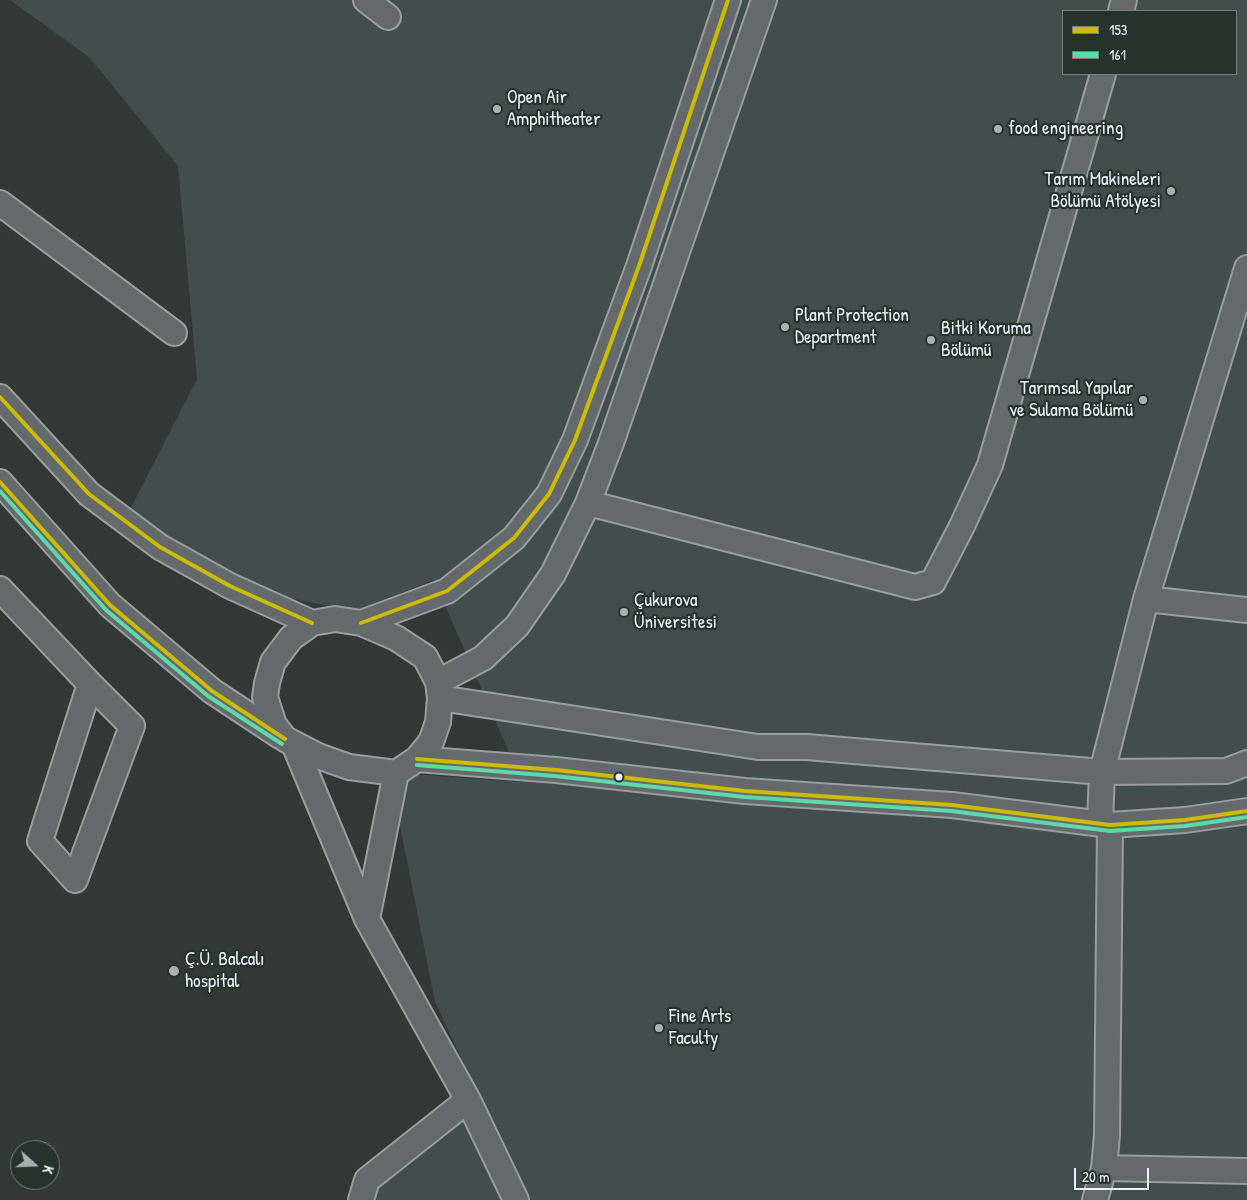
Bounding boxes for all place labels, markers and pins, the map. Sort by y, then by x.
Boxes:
place label: Open Air Amphitheater [507,87,600,131]
marker: Open Air Amphitheater [491,103,503,115]
place label: food engineering [1008,118,1123,140]
marker: food engineering [992,123,1004,135]
place label: Tarım Makineleri Bölümü Atölyesi [1045,169,1161,213]
marker: Tarım Makineleri Bölümü Atölyesi [1165,185,1177,197]
place label: Plant Protection Department [795,305,909,349]
place label: Bitki Koruma Bölümü [941,318,1031,362]
marker: Plant Protection Department [779,321,791,333]
marker: Bitki Koruma Bölümü [925,334,937,346]
place label: Tarımsal Yapılar ve Sulama Bölümü [1009,378,1133,422]
marker: Tarımsal Yapılar ve Sulama Bölümü [1137,394,1149,406]
place label: Çukurova Üniversitesi [634,590,717,634]
marker: Çukurova Üniversitesi [618,606,630,618]
unlabelled marker [614,772,624,782]
place label: Ç.Ü. Balcalı hospital [185,949,265,993]
marker: Ç.Ü. Balcalı hospital [167,964,181,978]
place label: Fine Arts Faculty [669,1006,731,1050]
marker: Fine Arts Faculty [653,1022,665,1034]

